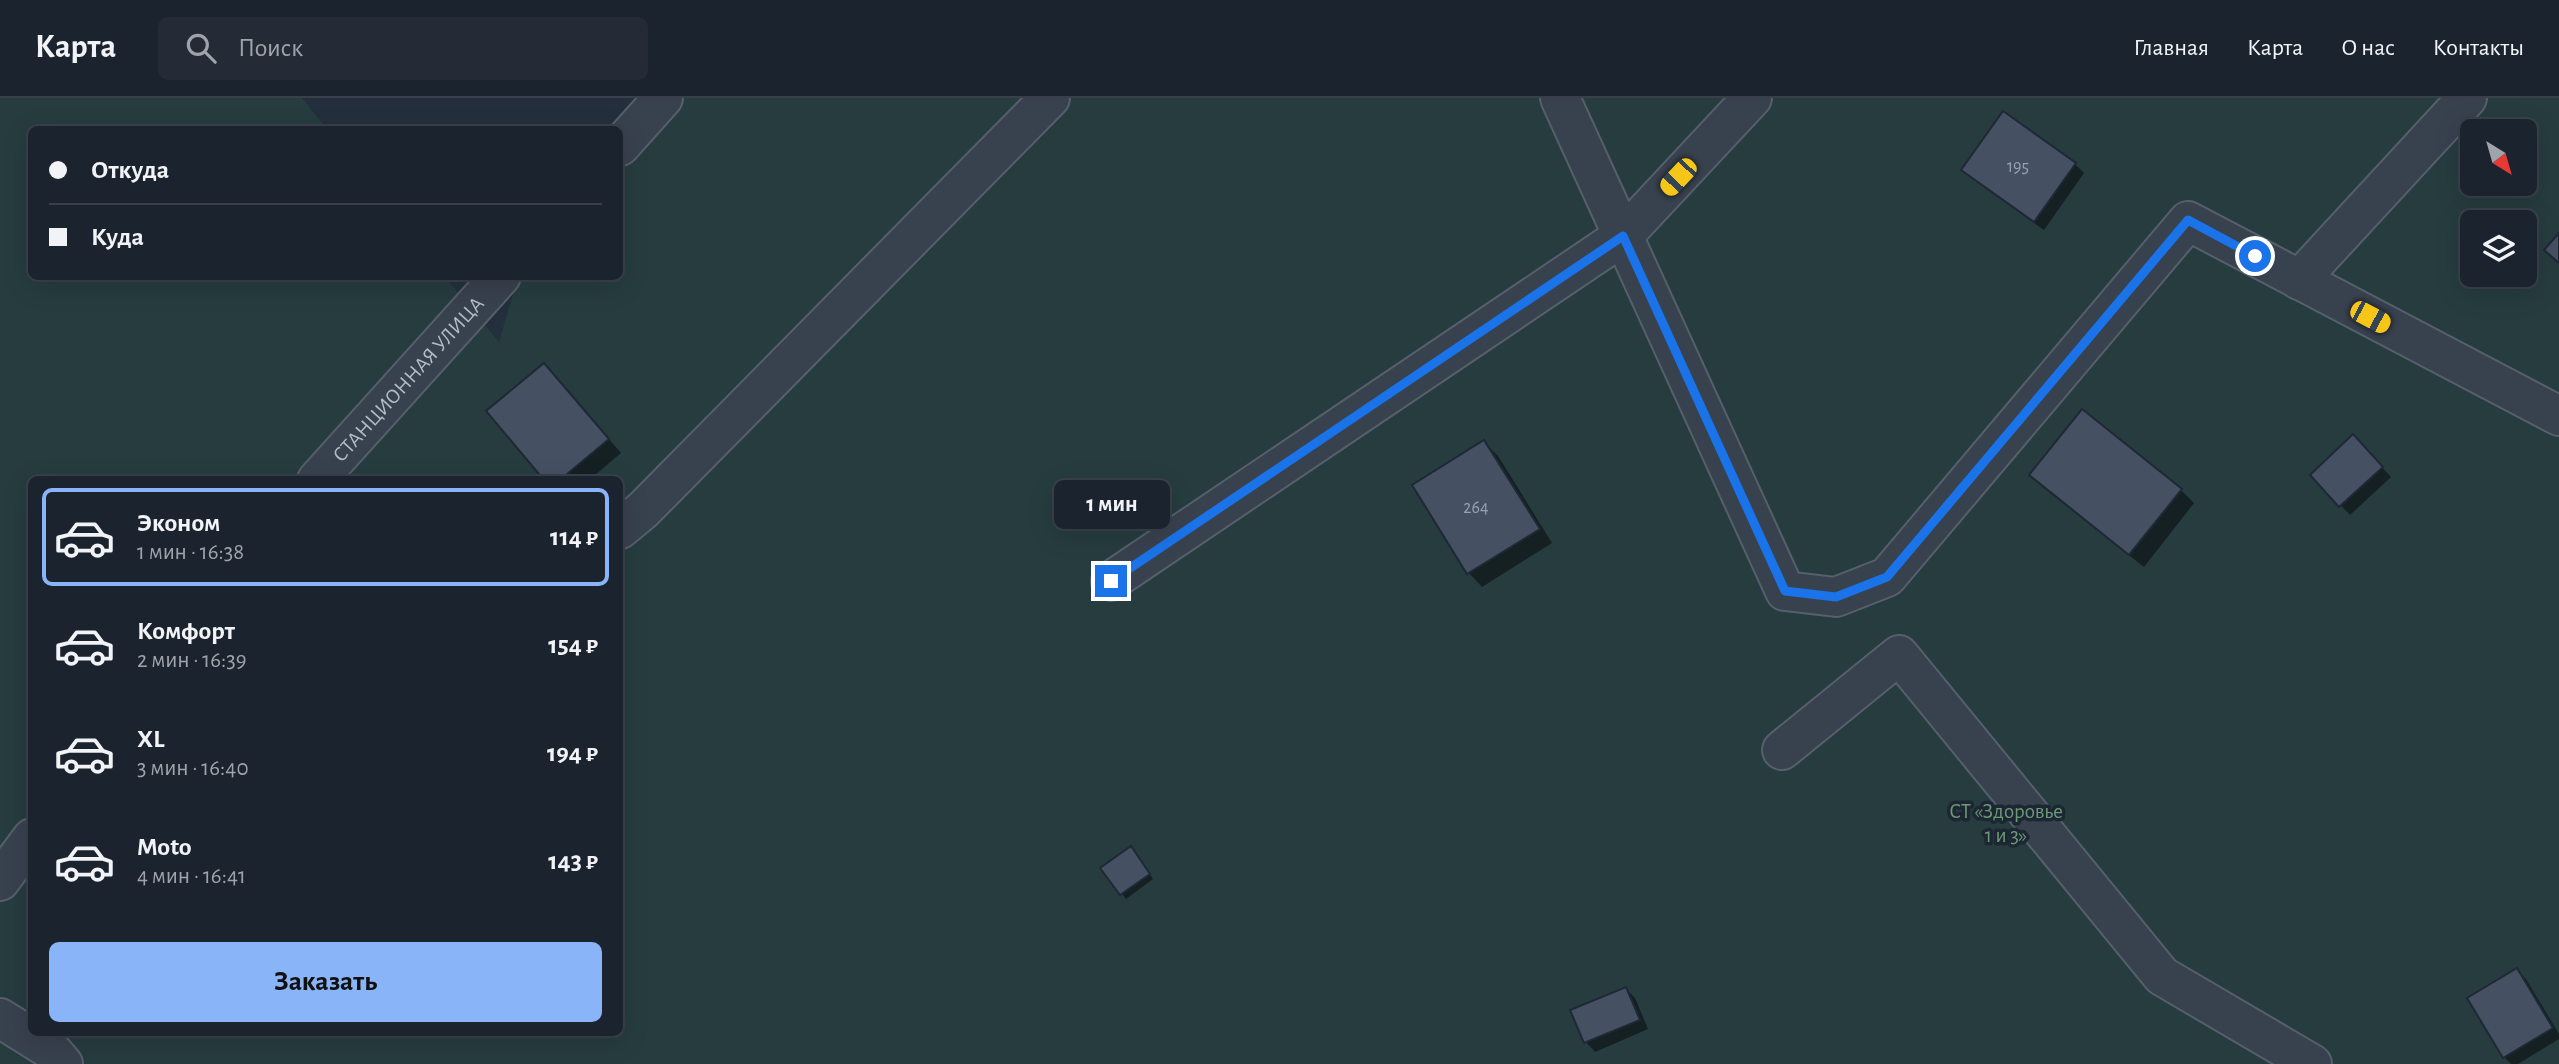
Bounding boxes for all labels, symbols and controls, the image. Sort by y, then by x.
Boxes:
search box [158,17,648,80]
icon: search [182,29,220,67]
text: Карта [35,31,116,64]
text: Поиск [238,35,303,61]
text: Главная [2134,36,2209,60]
text: Карта [2247,36,2303,60]
text: О нас [2341,36,2395,60]
text: Контакты [2433,36,2524,60]
north arrow [2460,119,2538,196]
map controls [2460,119,2537,287]
car [1656,154,1701,200]
text: Откуда [91,157,169,183]
house number: 195 [2007,158,2029,176]
button: layers [2460,210,2537,287]
text: Куда [91,224,144,250]
route start [2239,240,2271,272]
street label: СТАНЦИОННАЯ УЛИЦА [329,293,488,466]
car [2347,298,2394,336]
callout: 1 мин [1053,480,1169,528]
text: 1 мин [1086,493,1138,516]
house number: 264 [1463,499,1489,517]
icon: car [53,506,116,569]
text: Эконом [137,510,220,536]
text: 114 ₽ [550,524,598,550]
text: 1 мин · 16:38 [137,541,244,564]
route end [1095,565,1127,597]
icon: car [53,614,116,677]
text: Комфорт [137,618,235,644]
text: 154 ₽ [548,632,598,658]
text: 2 мин · 16:39 [137,649,247,672]
icon: car [53,722,116,785]
text: XL [137,726,164,752]
text: 194 ₽ [547,740,598,766]
text: 3 мин · 16:40 [137,757,249,780]
park label: СТ «Здоровье 1 и 3» [1949,801,2063,846]
icon: car [53,830,116,893]
text: Moto [137,834,192,860]
text: 143 ₽ [548,848,598,874]
text: 4 мин · 16:41 [137,865,246,888]
button: Заказать [49,942,602,1022]

